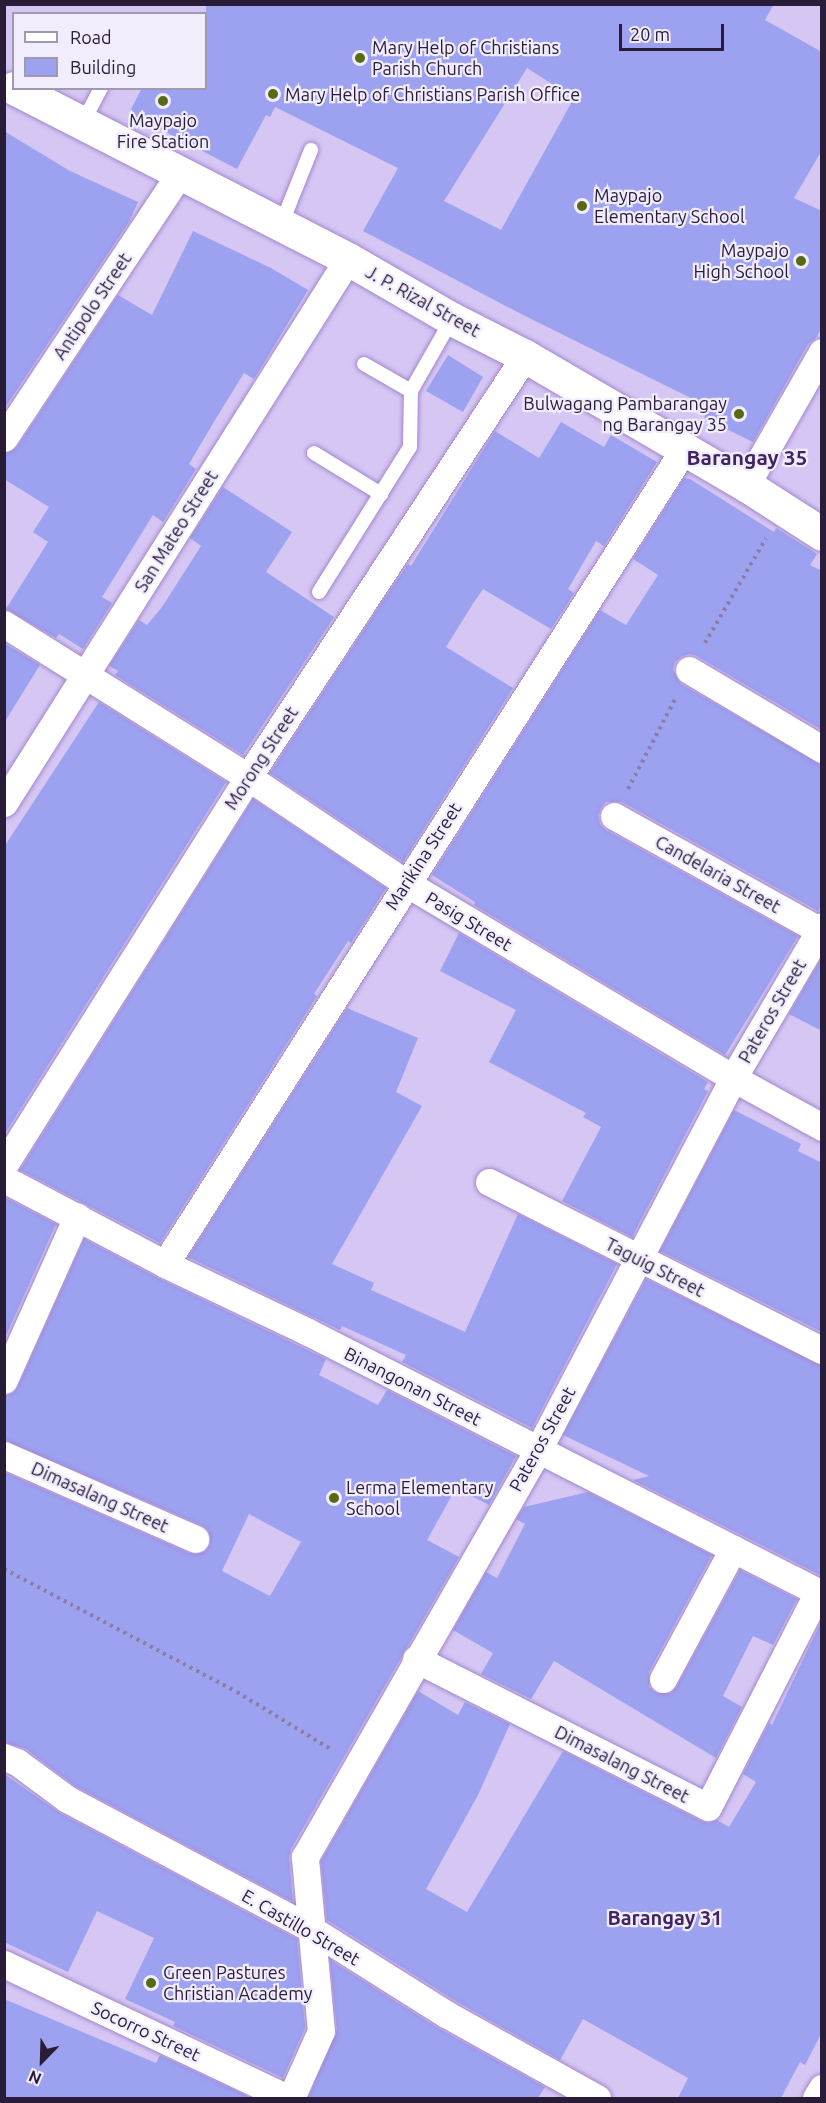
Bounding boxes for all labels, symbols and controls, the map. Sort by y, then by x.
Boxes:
legend [12,12,207,90]
scale bar [622,12,727,50]
text: 20 m [630,24,670,44]
text: Road [70,27,112,47]
place label: Mary Help of Christians Parish Church [372,37,559,80]
marker: Mary Help of Christians Parish Church [353,51,367,65]
text: Building [70,57,136,77]
place label: Mary Help of Christians Parish Office [285,83,580,105]
marker: Mary Help of Christians Parish Office [266,87,280,101]
marker: Maypajo Fire Station [156,94,170,108]
place label: Maypajo Fire Station [117,110,209,152]
place label: Maypajo Elementary School [594,185,745,228]
marker: Maypajo Elementary School [575,199,589,213]
place label: Maypajo High School [693,240,789,282]
street label: Antipolo Street [48,249,136,363]
marker: Maypajo High School [794,254,808,268]
street label: J. P. Rizal Street [362,261,484,341]
place label: Bulwagang Pambarangay ng Barangay 35 [523,393,727,436]
marker: Bulwagang Pambarangay ng Barangay 35 [732,407,746,421]
district label: Barangay 35 [687,444,807,470]
street label: San Mateo Street [130,466,222,596]
street label: Morong Street [220,702,302,814]
street label: Marikina Street [380,798,466,914]
street label: Candelaria Street [652,831,784,917]
street label: Pasig Street [422,887,516,955]
street label: Pateros Street [734,955,810,1067]
street label: Taguig Street [602,1233,708,1301]
street label: Binangonan Street [341,1342,485,1430]
street label: Pateros Street [504,1383,580,1495]
street label: Dimasalang Street [28,1457,172,1537]
place label: Lerma Elementary School [346,1477,494,1520]
marker: Lerma Elementary School [327,1491,341,1505]
street label: Dimasalang Street [551,1721,693,1807]
street label: E. Castillo Street [238,1884,364,1970]
district label: Barangay 31 [607,1905,723,1929]
place label: Green Pastures Christian Academy [163,1962,312,2004]
marker: Green Pastures Christian Academy [144,1976,158,1990]
street label: Socorro Street [88,1996,204,2066]
north arrow [12,2031,72,2091]
text: N [26,2067,44,2088]

